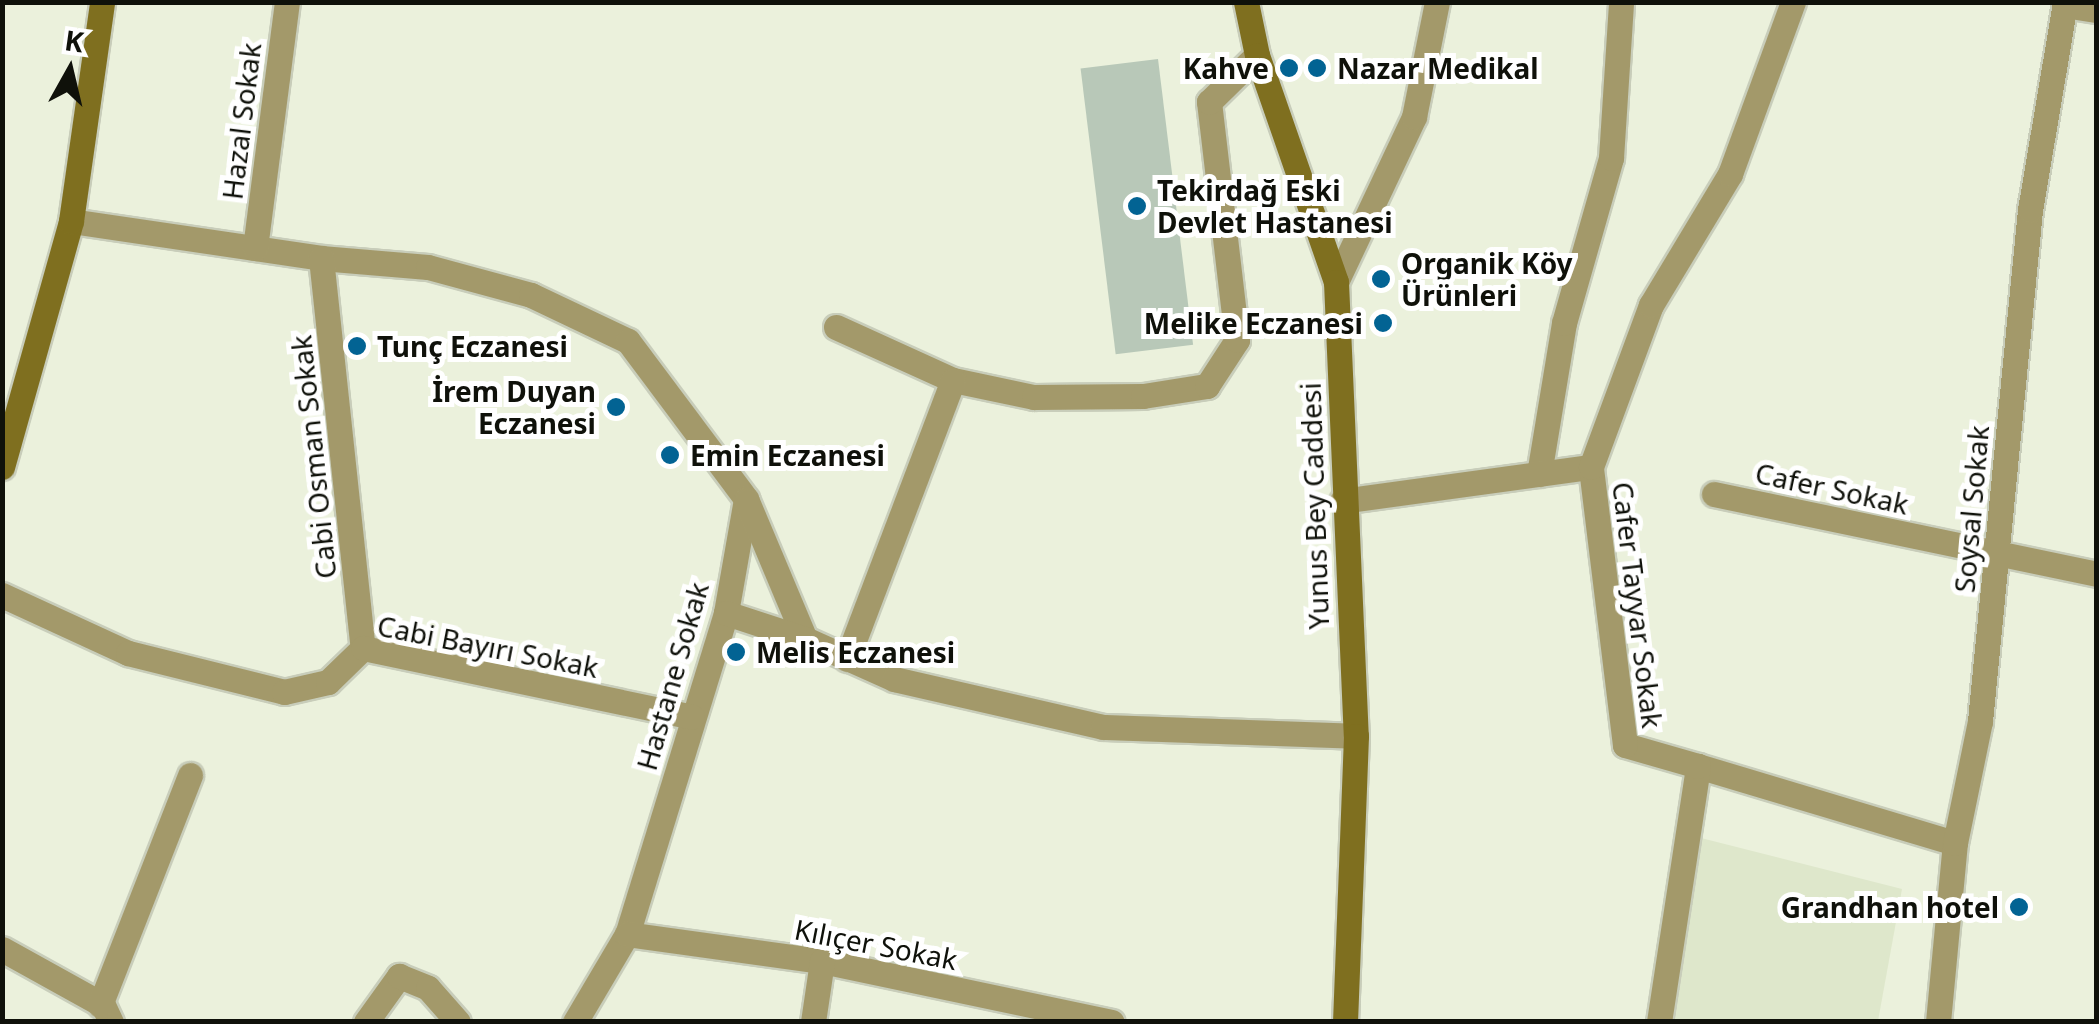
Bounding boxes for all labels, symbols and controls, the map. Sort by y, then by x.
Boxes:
north arrow [20,20,120,120]
text: K [62,20,86,60]
street label: Hazal Sokak [215,41,267,201]
place label: Kahve [1183,51,1269,85]
place label: Nazar Medikal [1337,51,1539,85]
marker: Kahve [1278,57,1300,79]
marker: Nazar Medikal [1306,57,1328,79]
place label: Tekirdağ Eski Devlet Hastanesi [1157,173,1393,239]
marker: Tekirdağ Eski Devlet Hastanesi [1126,195,1148,217]
place label: Organik Köy Ürünleri [1401,246,1573,312]
marker: Organik Köy Ürünleri [1370,268,1392,290]
place label: Melike Eczanesi [1144,306,1363,340]
marker: Melike Eczanesi [1372,312,1394,334]
place label: Tunç Eczanesi [377,329,568,363]
street label: Cabi Osman Sokak [283,334,343,580]
marker: Tunç Eczanesi [346,335,368,357]
place label: İrem Duyan Eczanesi [432,374,596,440]
street label: Yunus Bey Caddesi [1293,382,1335,630]
marker: İrem Duyan Eczanesi [605,396,627,418]
street label: Soysal Sokak [1947,424,1995,594]
place label: Emin Eczanesi [690,438,885,472]
marker: Emin Eczanesi [659,444,681,466]
street label: Cafer Sokak [1752,455,1912,521]
street label: Cafer Tayyar Sokak [1606,480,1670,730]
street label: Hastane Sokak [629,578,715,774]
street label: Cabi Bayırı Sokak [375,608,601,684]
place label: Melis Eczanesi [756,635,955,669]
marker: Melis Eczanesi [725,641,747,663]
place label: Grandhan hotel [1781,890,1999,924]
marker: Grandhan hotel [2008,896,2030,918]
street label: Kılıçer Sokak [792,912,960,976]

